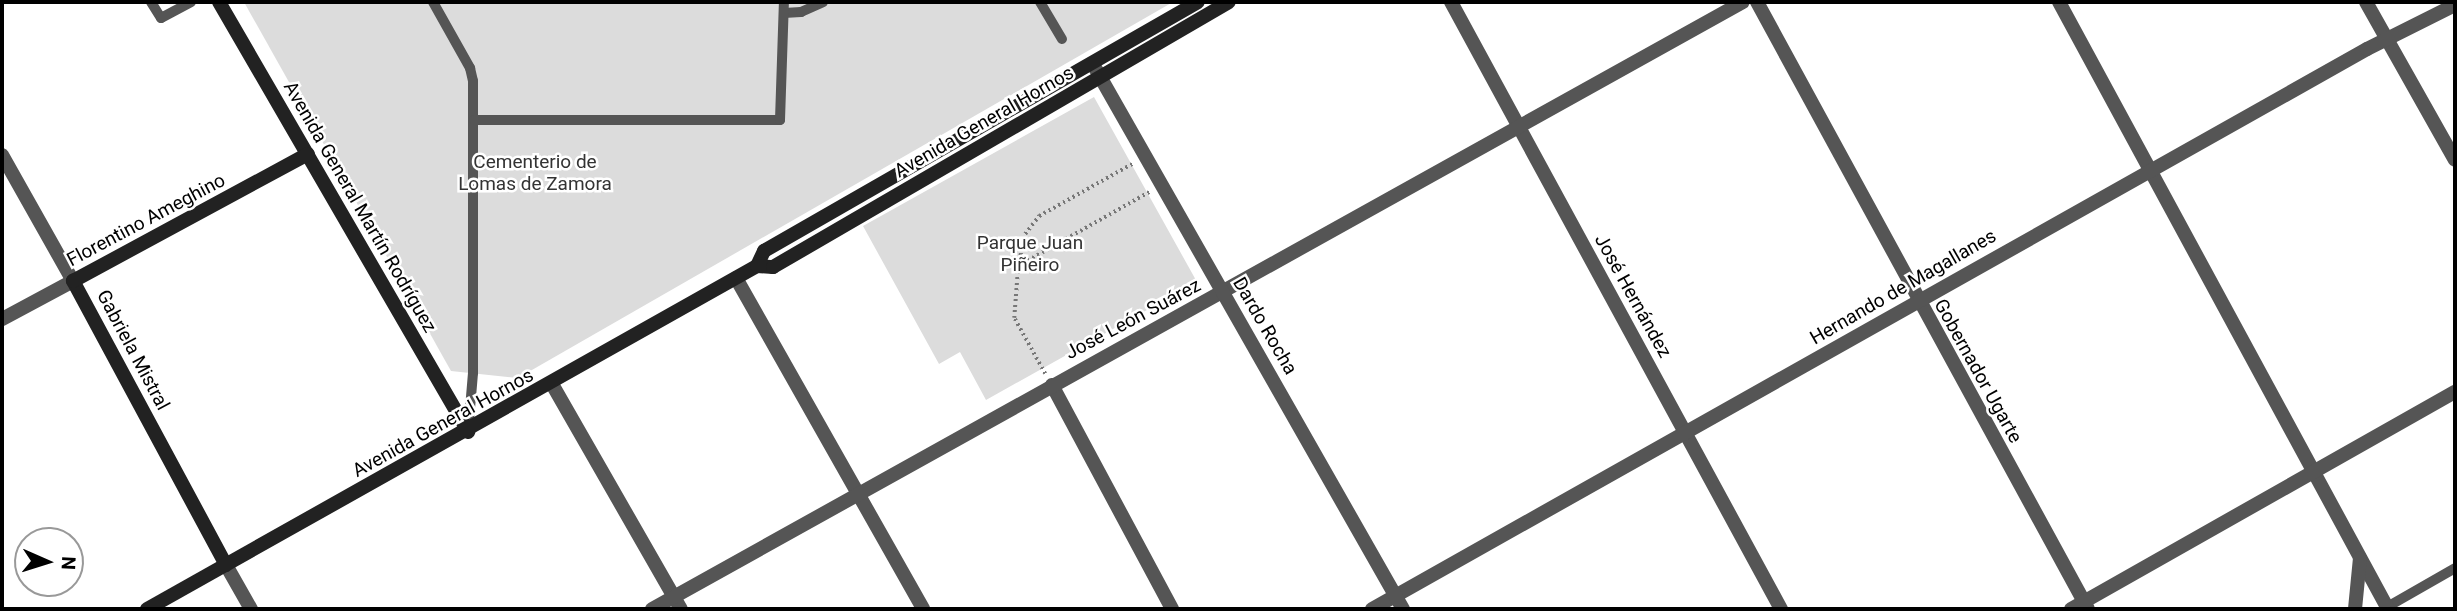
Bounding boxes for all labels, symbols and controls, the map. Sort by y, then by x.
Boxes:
street label: Avenida General Hornos [890,61,1078,183]
street label: Avenida General Martín Rodríguez [279,77,441,337]
park label: Cementerio de Lomas de Zamora [458,151,612,195]
street label: Florentino Ameghino [63,169,229,271]
street label: Hernando de Magallanes [1806,224,2000,350]
street label: José Hernández [1590,230,1676,362]
park label: Parque Juan Piñeiro [977,232,1083,276]
street label: Dardo Rocha [1228,273,1302,379]
street label: José León Suárez [1061,274,1205,364]
street label: Gabriela Mistral [92,286,174,414]
street label: Gobernador Ugarte [1929,295,2027,447]
street label: Avenida General Hornos [349,364,537,482]
north arrow [14,527,84,597]
text: N [57,556,80,570]

